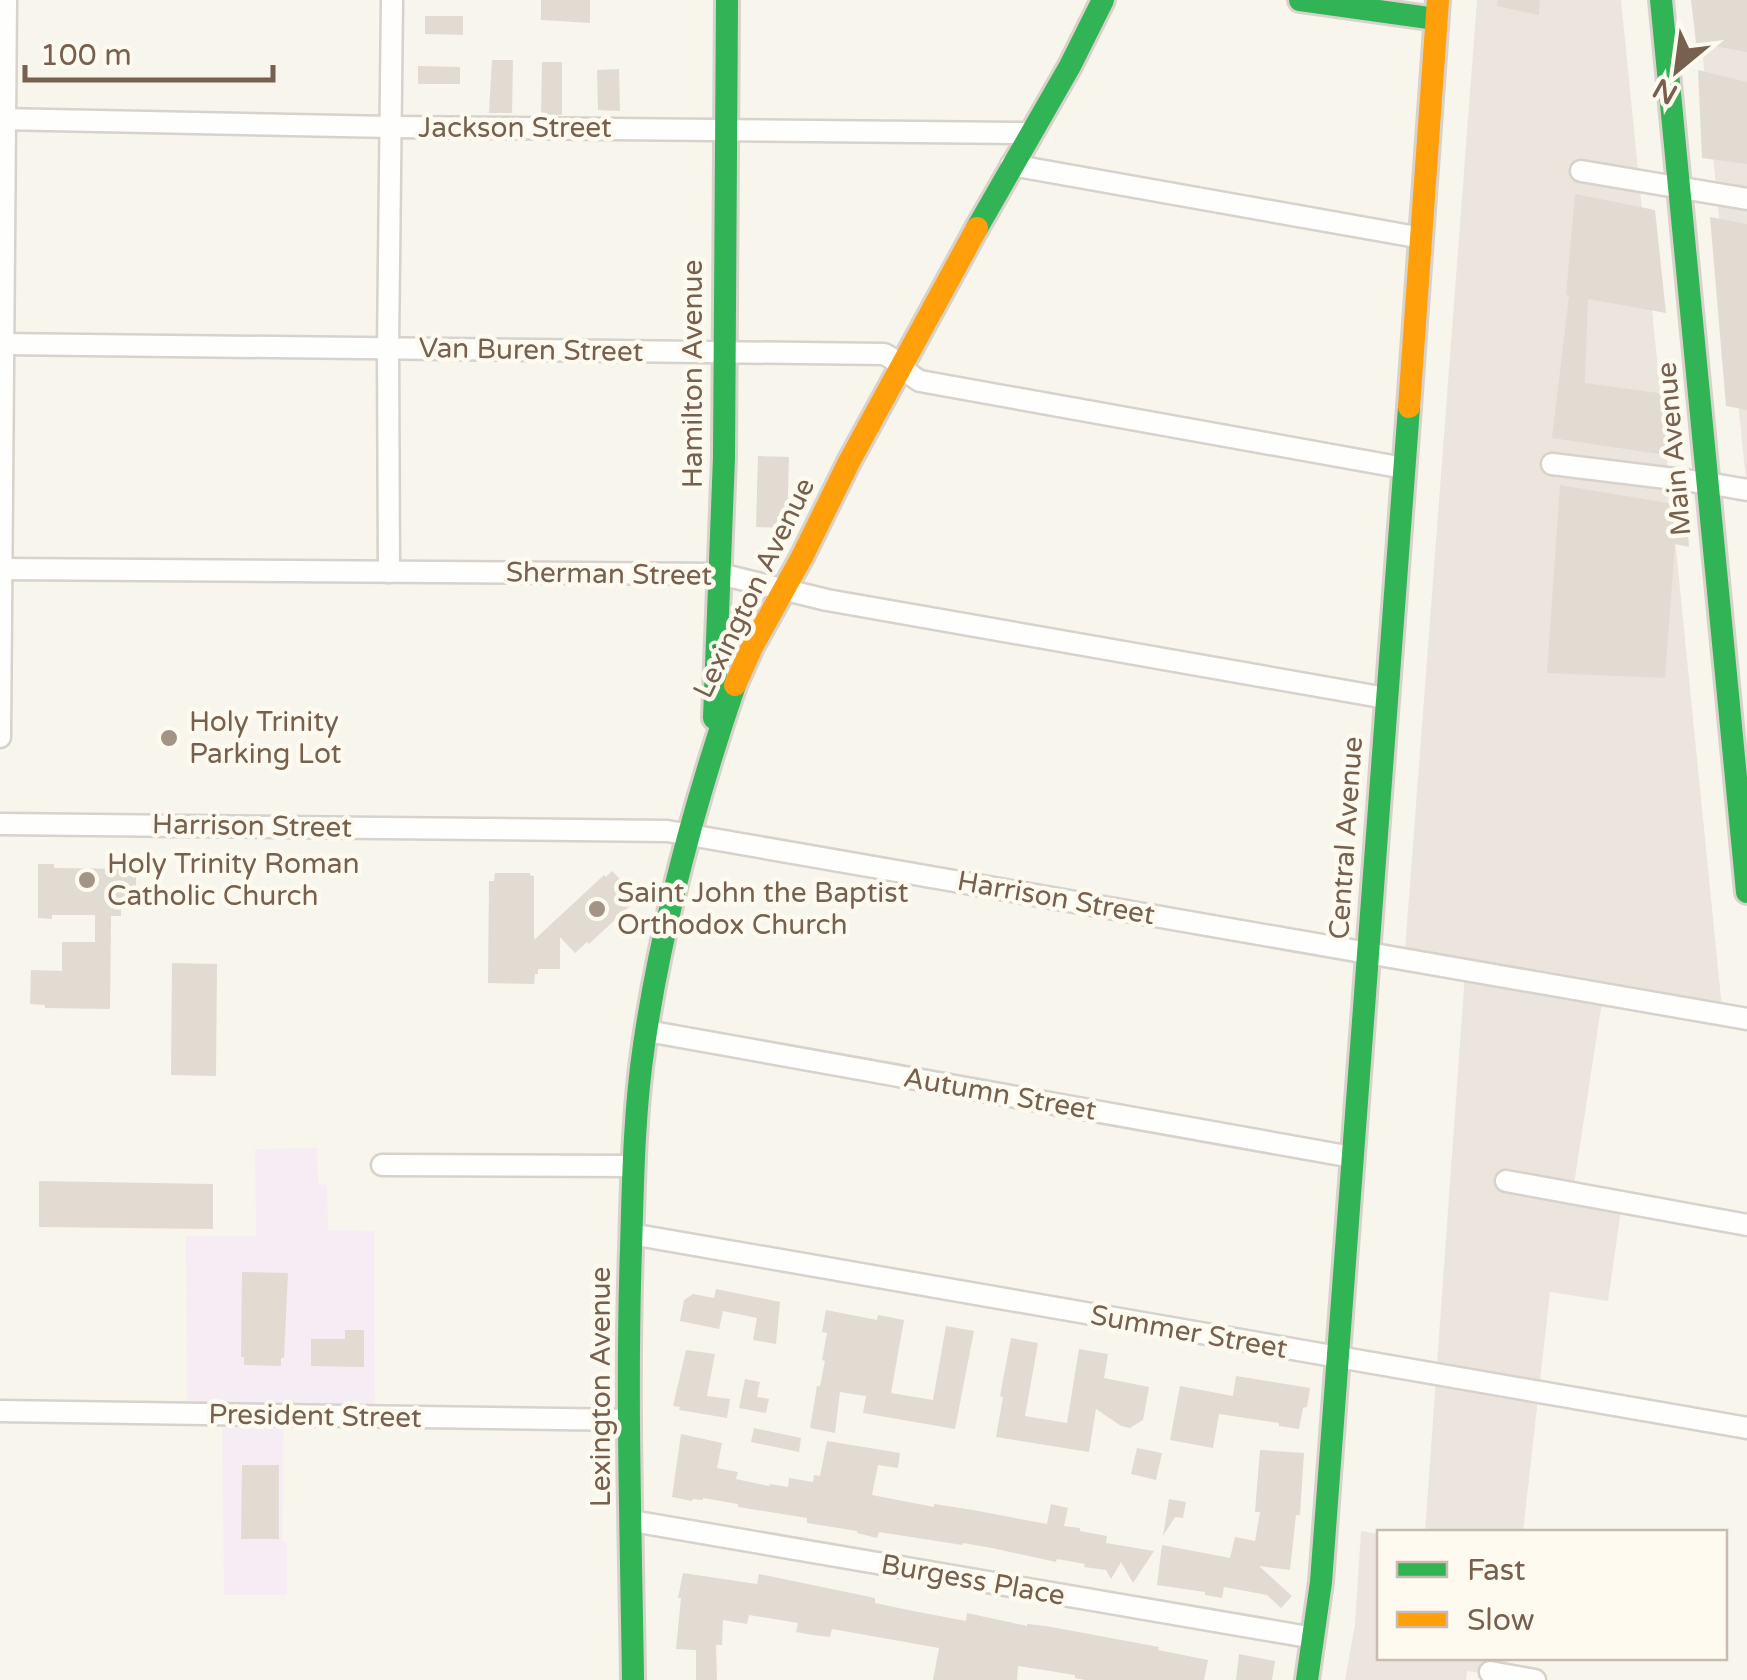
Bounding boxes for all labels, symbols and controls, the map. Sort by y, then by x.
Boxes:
scale bar [25,20,272,82]
north arrow [1627,20,1727,120]
text: 100 m [40,37,132,74]
text: N [1647,71,1683,111]
street label: Jackson Street [418,111,612,145]
street label: Hamilton Avenue [676,260,710,488]
street label: Van Buren Street [418,331,644,369]
street label: Main Avenue [1649,361,1699,537]
street label: Lexington Avenue [686,472,822,704]
street label: Sherman Street [505,555,713,593]
place label: Holy Trinity Parking Lot [189,705,342,771]
marker: Holy Trinity Parking Lot [158,727,180,749]
street label: Central Avenue [1322,735,1370,941]
street label: Harrison Street [152,807,353,845]
place label: Holy Trinity Roman Catholic Church [107,847,359,913]
street label: Harrison Street [955,864,1158,932]
marker: Holy Trinity Roman Catholic Church [76,869,98,891]
place label: Saint John the Baptist Orthodox Church [617,876,909,942]
marker: Saint John the Baptist Orthodox Church [586,898,608,920]
street label: Autumn Street [901,1060,1099,1128]
street label: Lexington Avenue [584,1267,618,1507]
street label: Summer Street [1088,1298,1290,1366]
street label: President Street [208,1397,422,1435]
legend [1377,1530,1727,1660]
street label: Burgess Place [878,1547,1068,1613]
text: Fast [1467,1552,1526,1589]
text: Slow [1467,1602,1535,1639]

